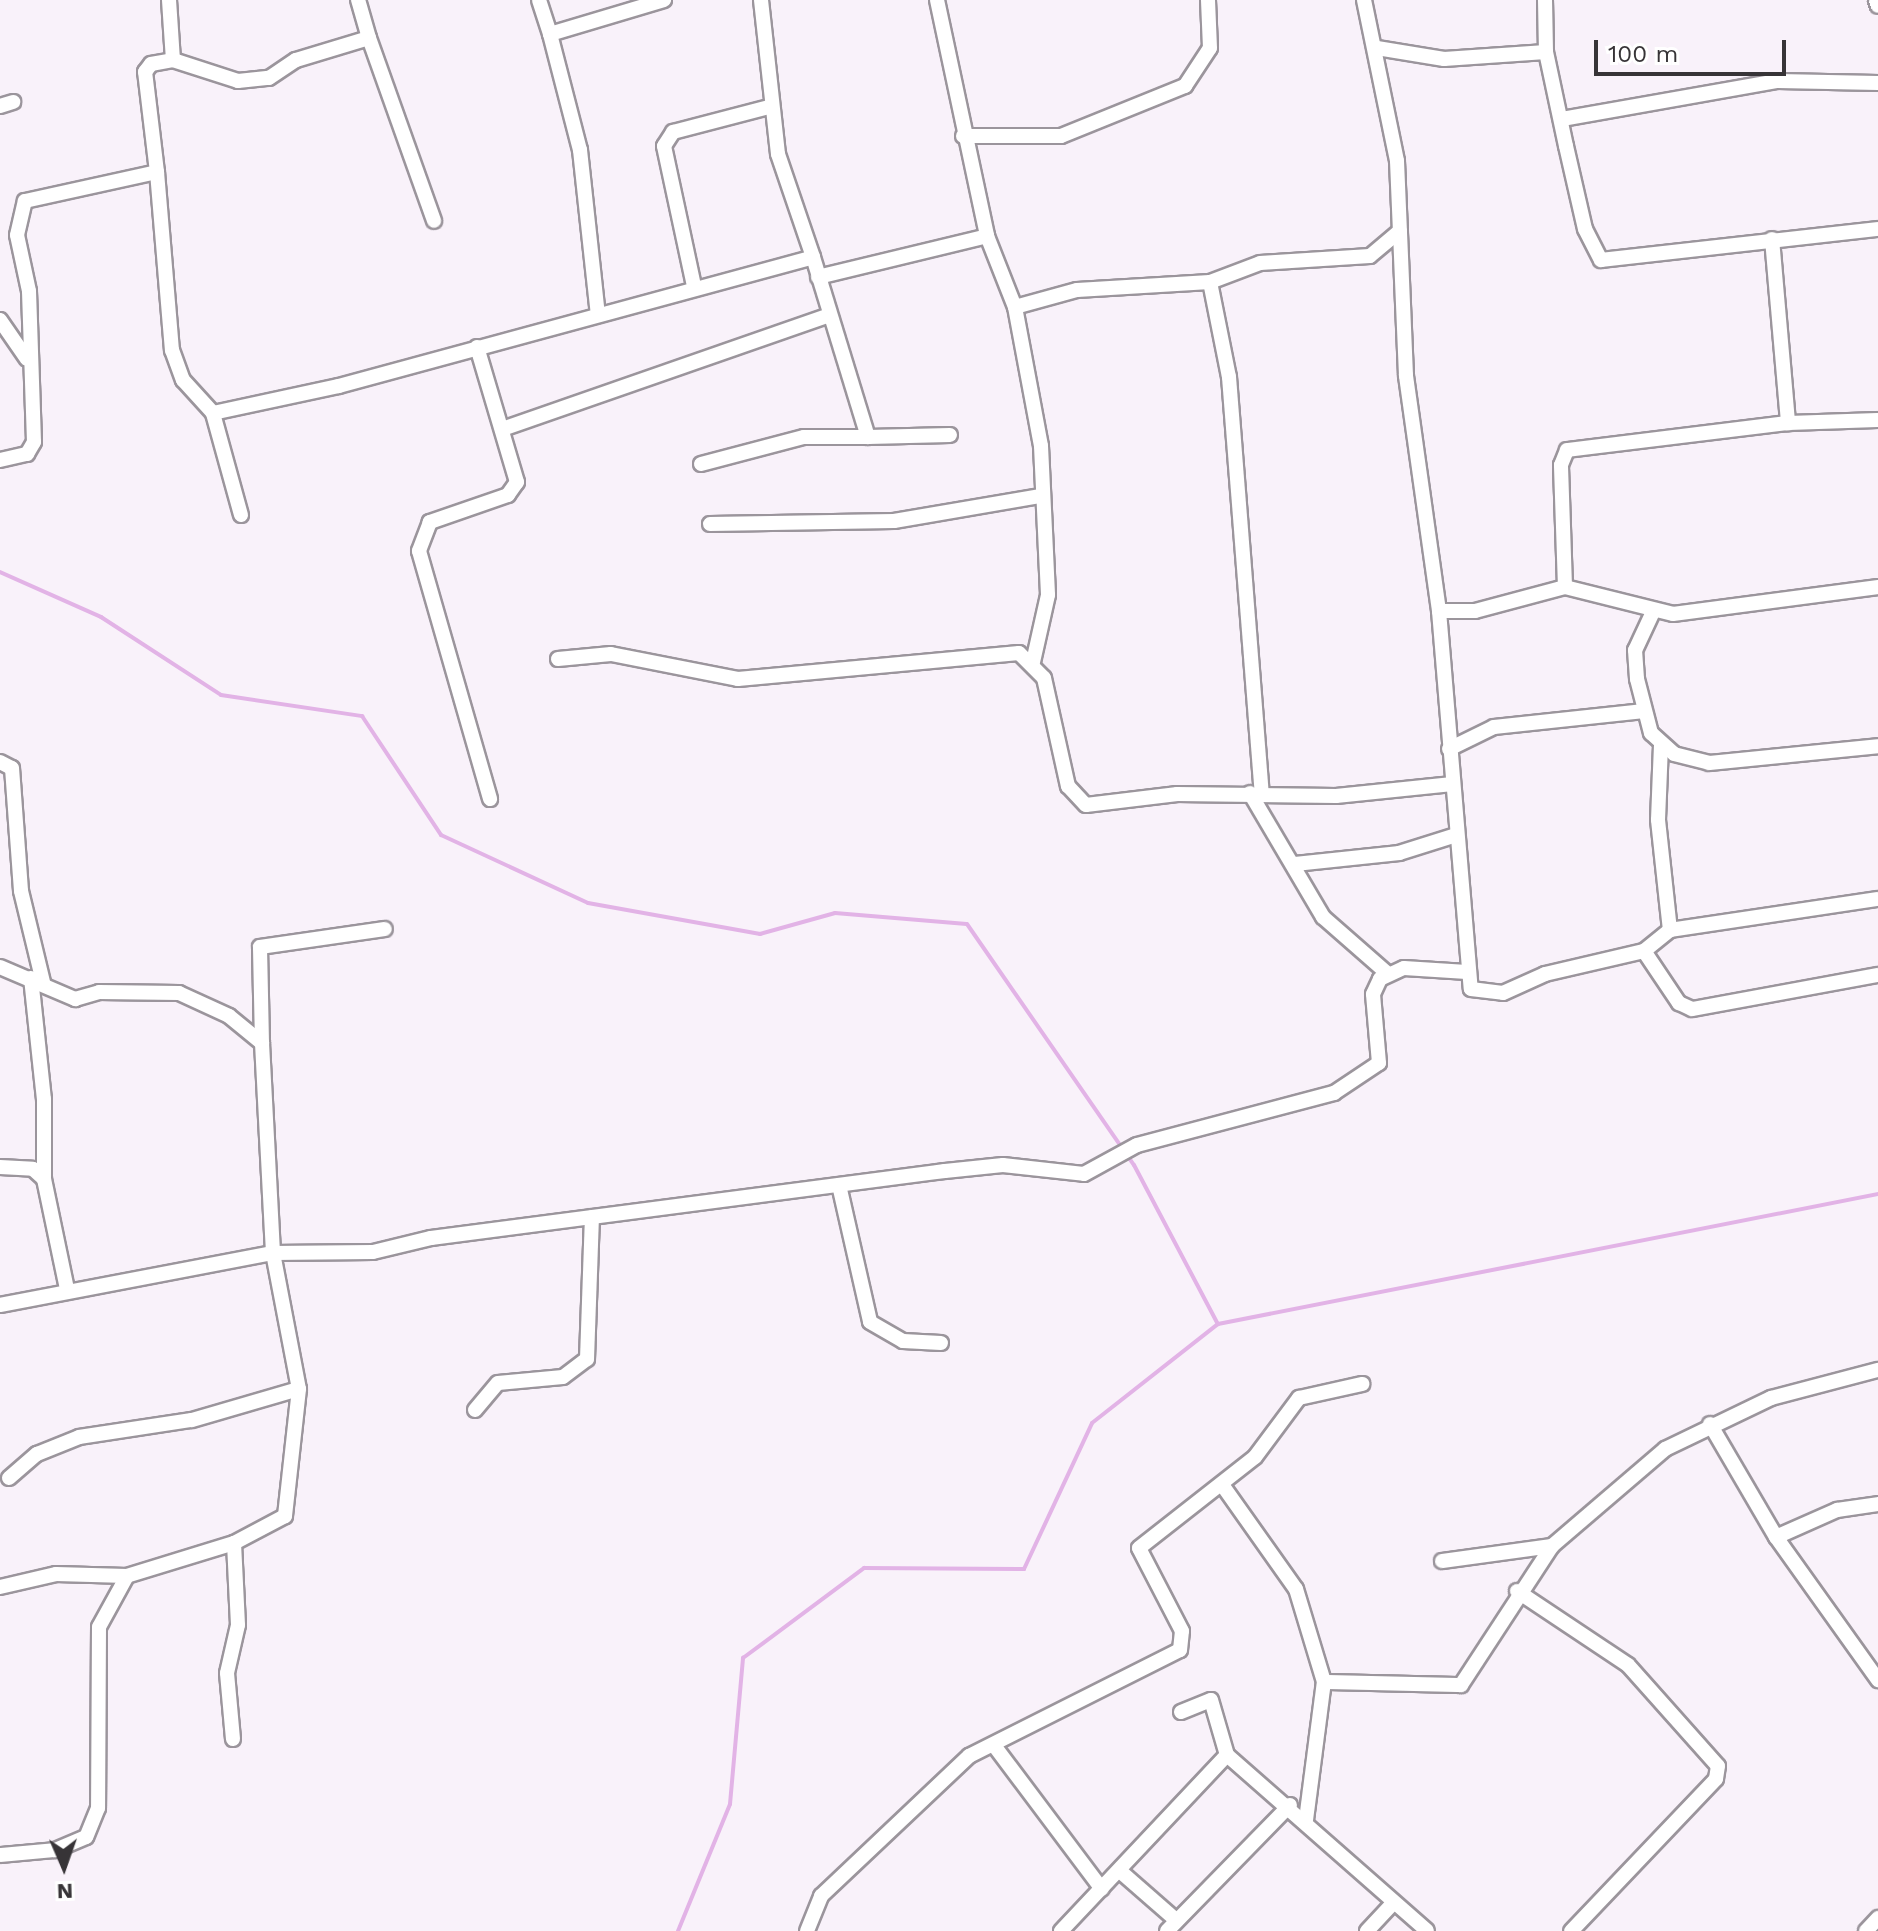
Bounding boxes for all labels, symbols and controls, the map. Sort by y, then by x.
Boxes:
scale bar [1598,24,1790,74]
text: 100 m [1608,40,1678,68]
north arrow [24,1827,104,1907]
text: N [56,1879,73,1904]

